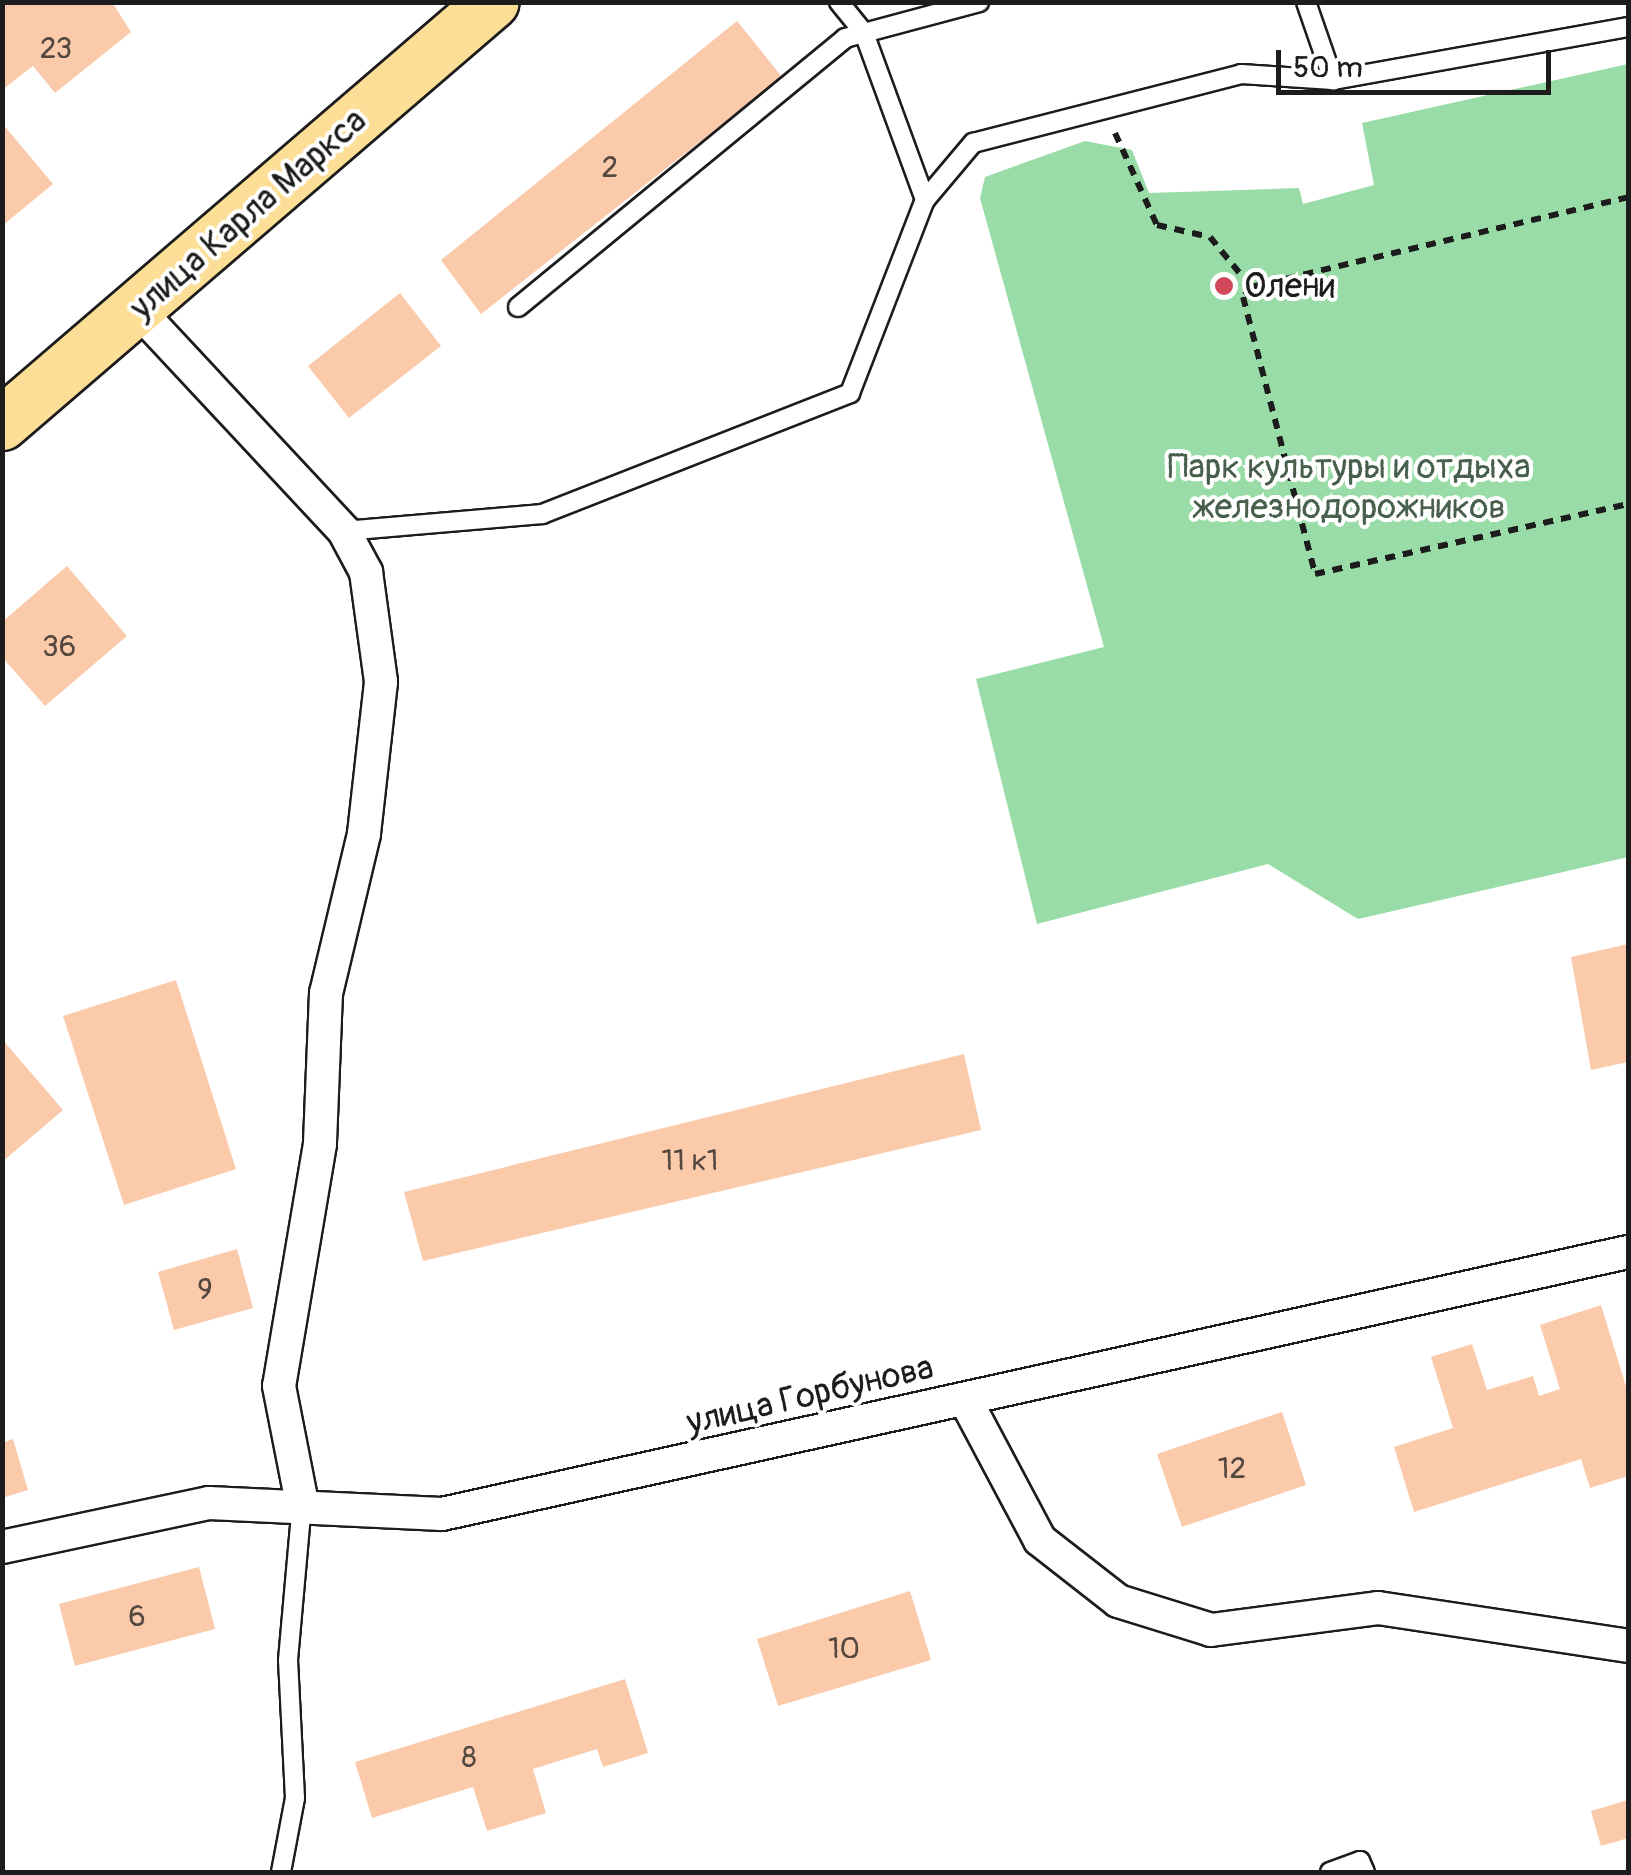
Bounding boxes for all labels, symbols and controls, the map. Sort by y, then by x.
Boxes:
scale bar [1281,30,1556,92]
house number: 23 [40,31,72,67]
text: 50 m [1293,49,1363,86]
street label: улица Карла Маркса [121,100,375,328]
house number: 2 [602,150,618,186]
place label: Олени [1244,265,1335,307]
marker: Олени [1213,275,1235,297]
park label: Парк культуры и отдыха железнодорожников [1168,446,1530,528]
house number: 36 [42,629,76,665]
house number: 11 к1 [661,1143,719,1179]
house number: 9 [197,1272,213,1308]
street label: улица Горбунова [683,1346,937,1444]
house number: 12 [1218,1451,1246,1487]
house number: 6 [128,1599,146,1635]
house number: 10 [828,1631,860,1667]
house number: 8 [461,1740,477,1776]

